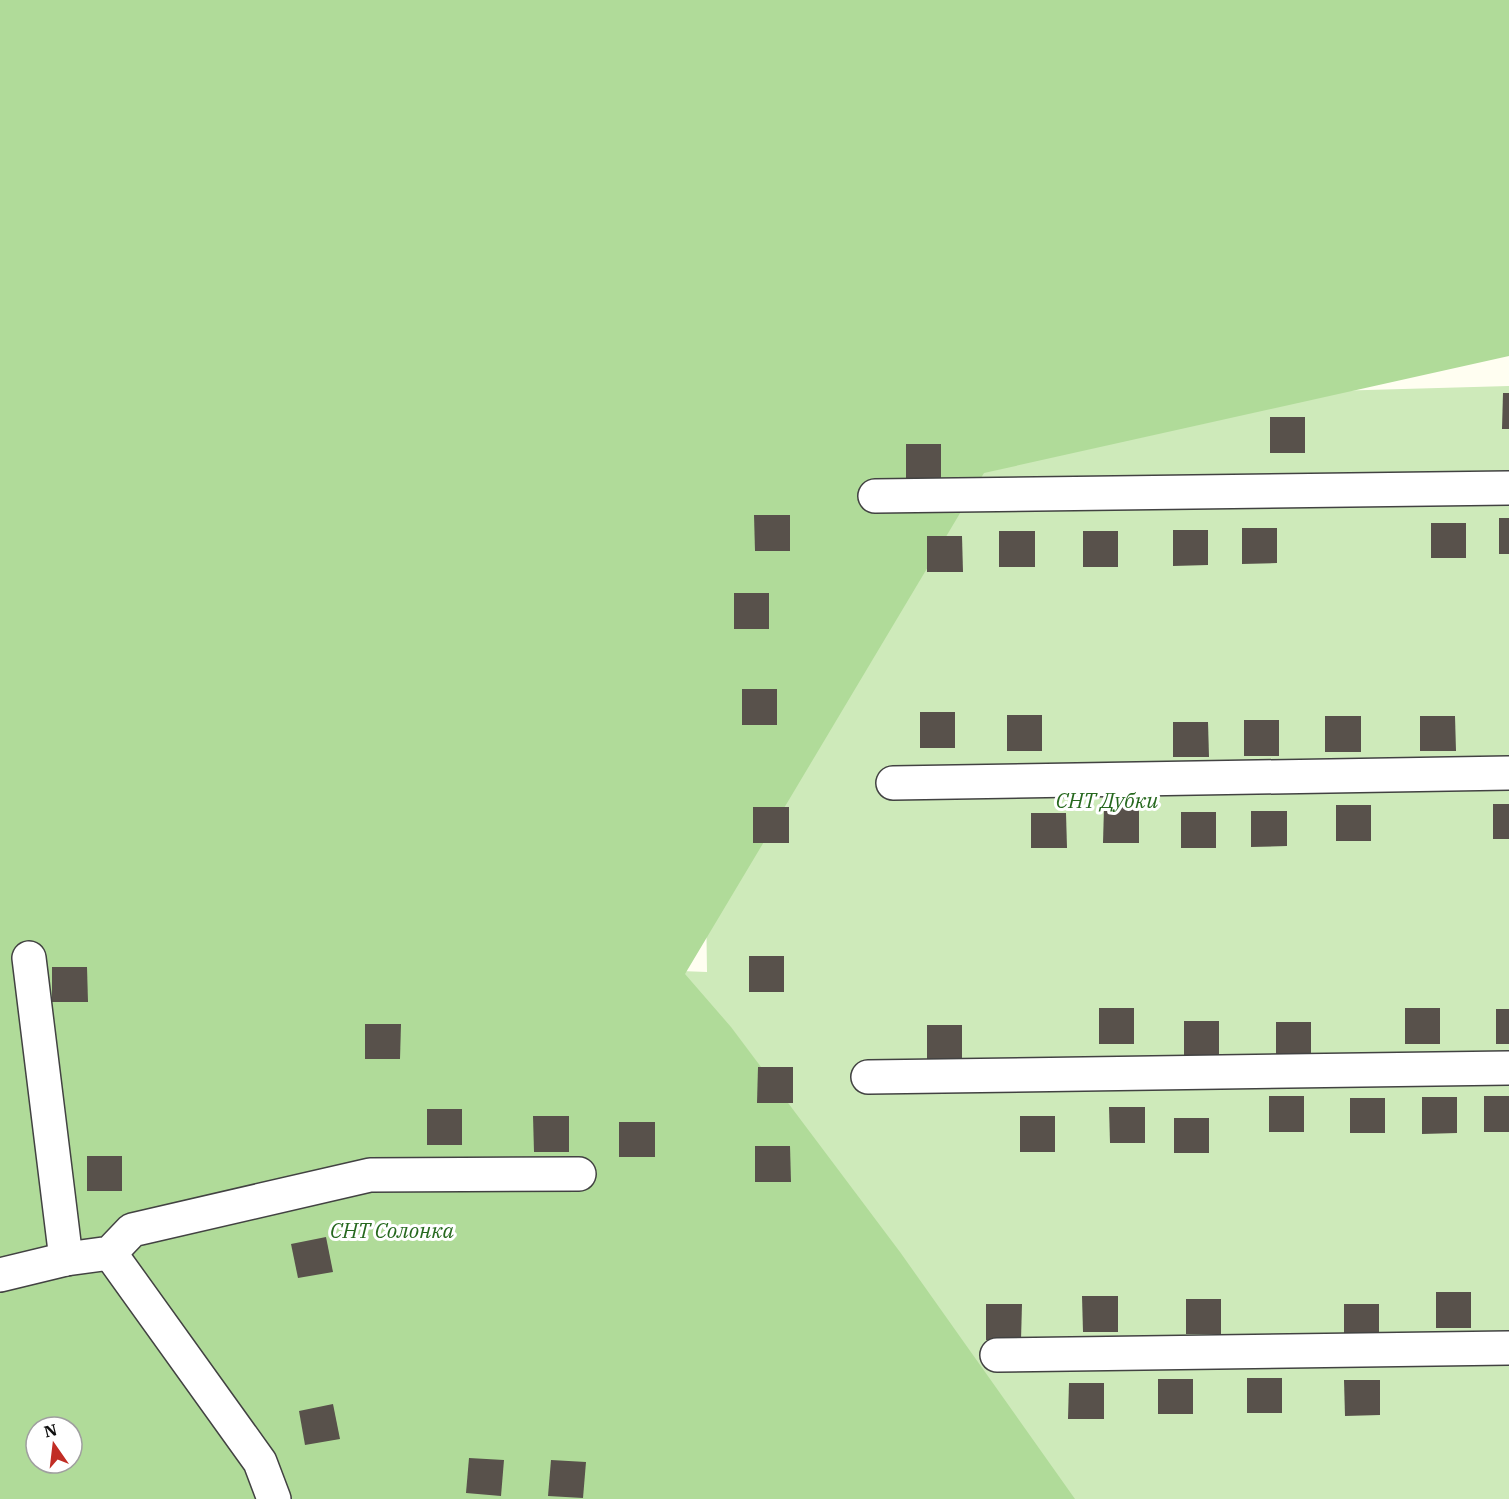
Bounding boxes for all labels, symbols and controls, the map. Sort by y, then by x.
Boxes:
park label: СНТ Дубки [1056,786,1158,814]
park label: СНТ Солонка [330,1216,455,1244]
north arrow [24,1415,84,1475]
text: N [42,1419,59,1442]

